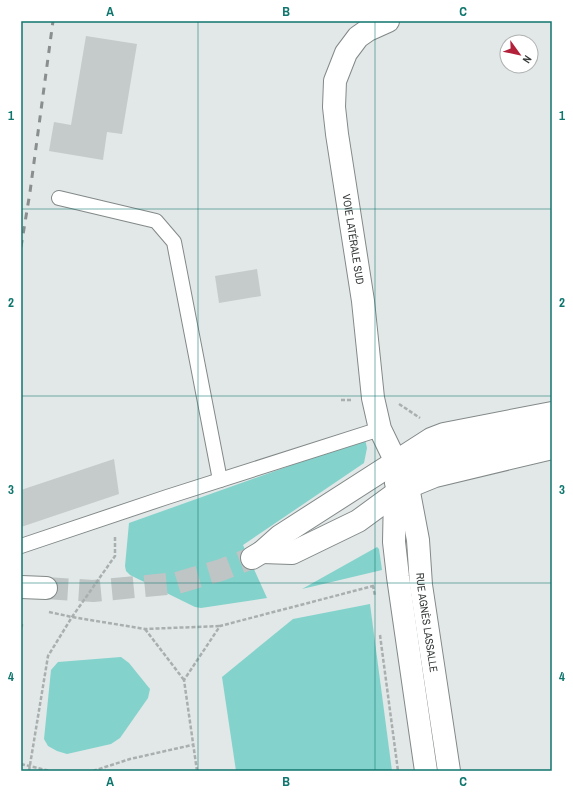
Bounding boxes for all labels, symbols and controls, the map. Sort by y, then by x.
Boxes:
text: A [106,3,114,20]
text: B [282,3,290,20]
text: C [459,3,467,20]
north arrow [499,34,539,74]
text: N [520,53,535,66]
text: 1 [8,107,14,124]
text: 1 [559,107,565,124]
street label: VOIE LATÉRALE SUD [339,193,367,285]
text: 2 [8,294,14,311]
text: 2 [559,294,565,311]
text: 3 [8,481,14,498]
text: 3 [559,481,565,498]
street label: RUE AGNÈS LASSALLE [413,572,441,673]
text: 4 [8,668,14,685]
text: 4 [559,668,565,685]
text: A [106,773,114,790]
text: B [282,773,290,790]
text: C [459,773,467,790]

